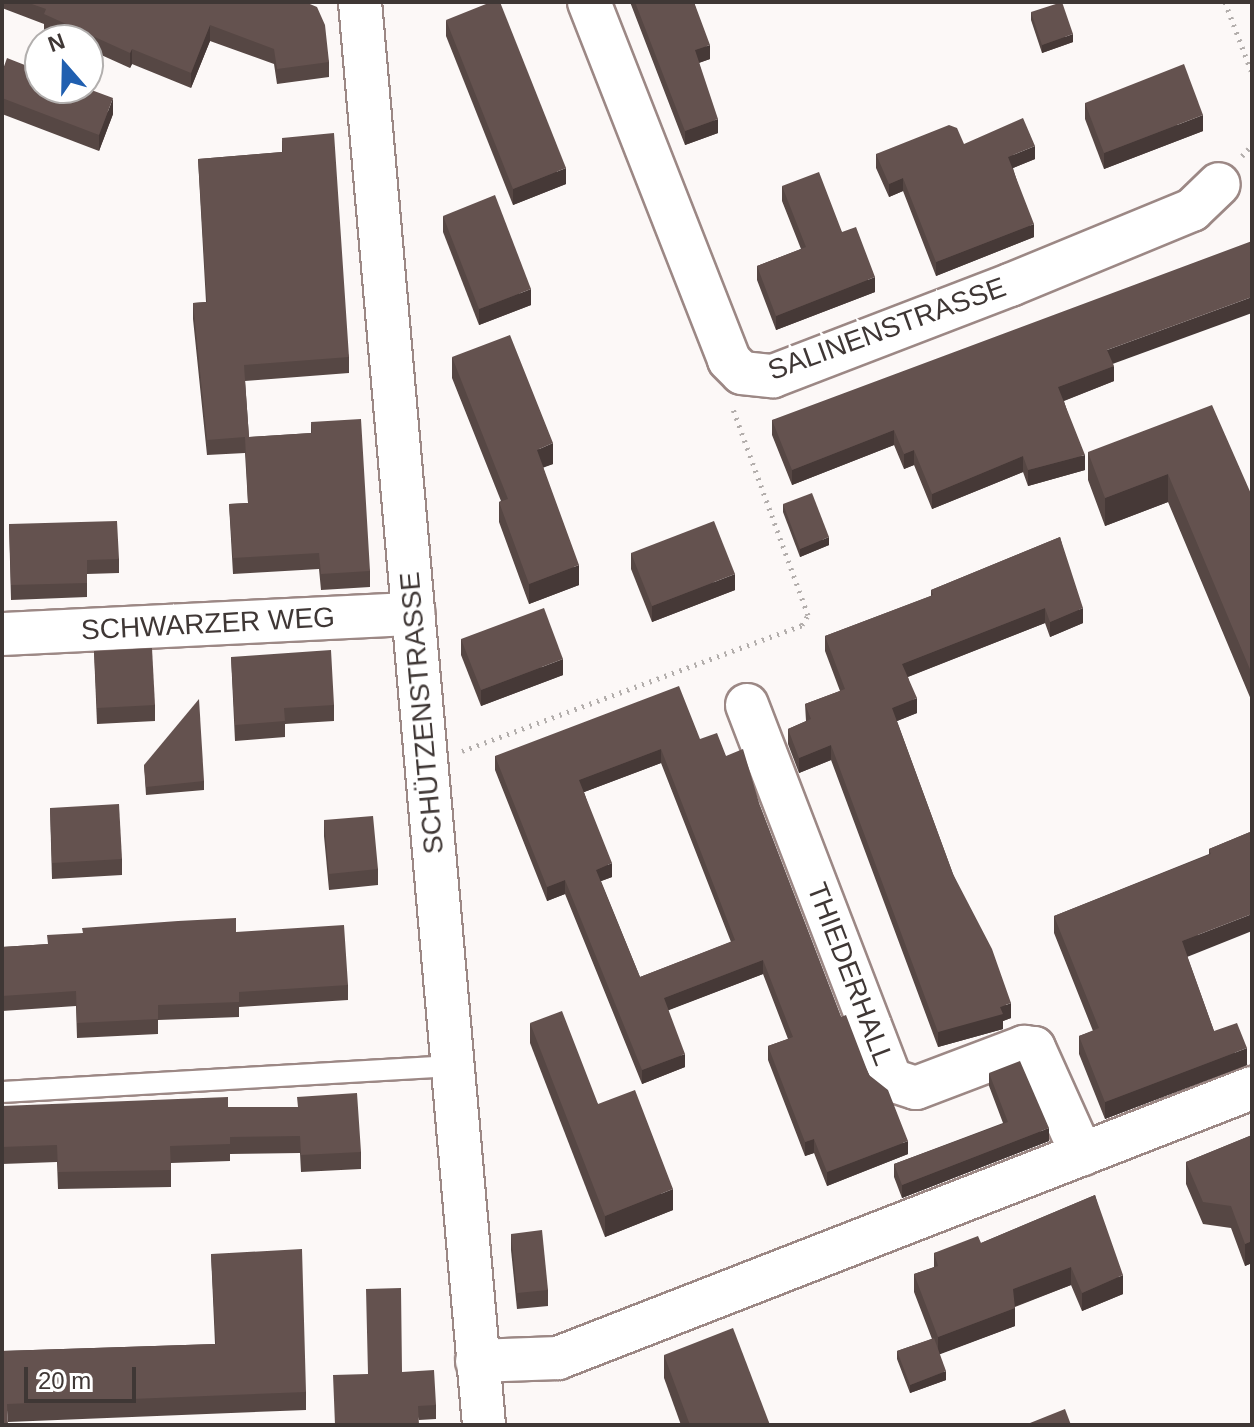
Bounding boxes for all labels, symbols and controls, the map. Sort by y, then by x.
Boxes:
north arrow [24,24,104,104]
text: N [45,28,68,57]
street label: SALINENSTRASSE [764,270,1010,388]
street label: SCHÜTZENSTRASSE [393,571,451,855]
street label: SCHWARZER WEG [80,601,336,647]
street label: THIEDERHALL [800,878,900,1070]
scale bar [28,1351,140,1401]
text: 20 m [38,1367,91,1394]

